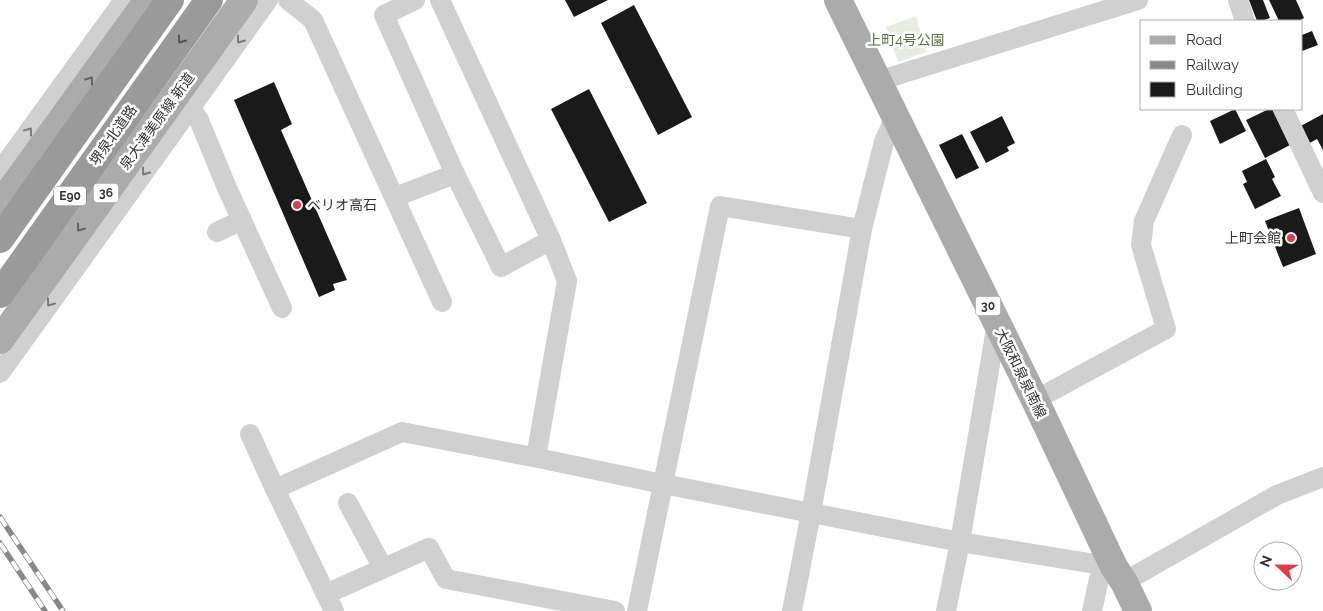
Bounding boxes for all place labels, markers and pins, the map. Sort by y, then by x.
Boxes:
place label: ベリオ高石 [307,197,377,213]
marker: ベリオ高石 [291,199,303,211]
place label: 上町会館 [1225,230,1281,246]
marker: 上町会館 [1285,232,1297,244]

